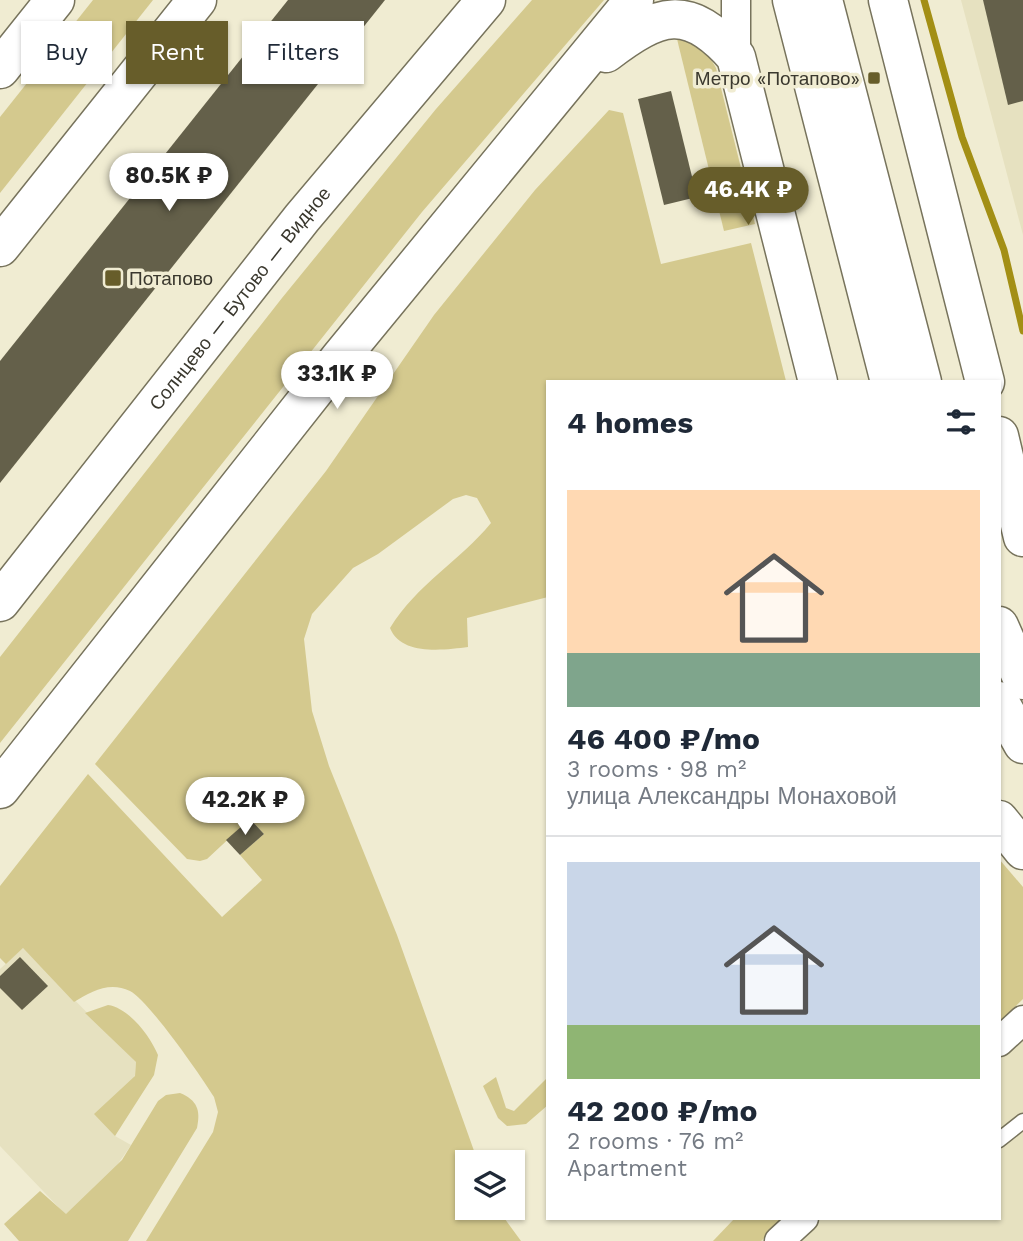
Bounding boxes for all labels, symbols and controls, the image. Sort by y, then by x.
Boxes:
chip: Buy [21,21,112,84]
chip: Rent [126,21,228,84]
chip: Filters [242,21,364,84]
place label: Метро «Потапово» [695,67,860,90]
marker: Метро «Потапово» [866,70,882,86]
pin: 80.5K ₽ [104,154,234,213]
text: 80.5K ₽ [125,162,213,189]
pin: 46.4K ₽ [683,168,813,227]
text: 46.4K ₽ [704,176,792,203]
street label: Солнцево — Бутово — Видное [144,182,336,415]
place label: Потапово [129,267,213,290]
marker: Потапово [103,268,123,288]
pin: 33.1K ₽ [272,352,402,411]
text: 33.1K ₽ [297,360,377,387]
icon: filters [942,403,980,441]
text: 4 homes [567,405,693,440]
icon: home [711,535,837,661]
text: 46 400 ₽/mo [567,721,760,756]
text: 3 rooms · 98 m² [567,756,746,783]
pin: 42.2K ₽ [180,778,310,837]
text: улица Александры Монаховой [567,783,897,810]
text: 42.2K ₽ [202,786,288,813]
icon: home [711,907,837,1033]
text: 42 200 ₽/mo [567,1093,757,1128]
text: 2 rooms · 76 m² [567,1128,743,1155]
map controls [455,1150,525,1220]
button: layers [455,1150,525,1220]
text: Apartment [567,1155,687,1182]

